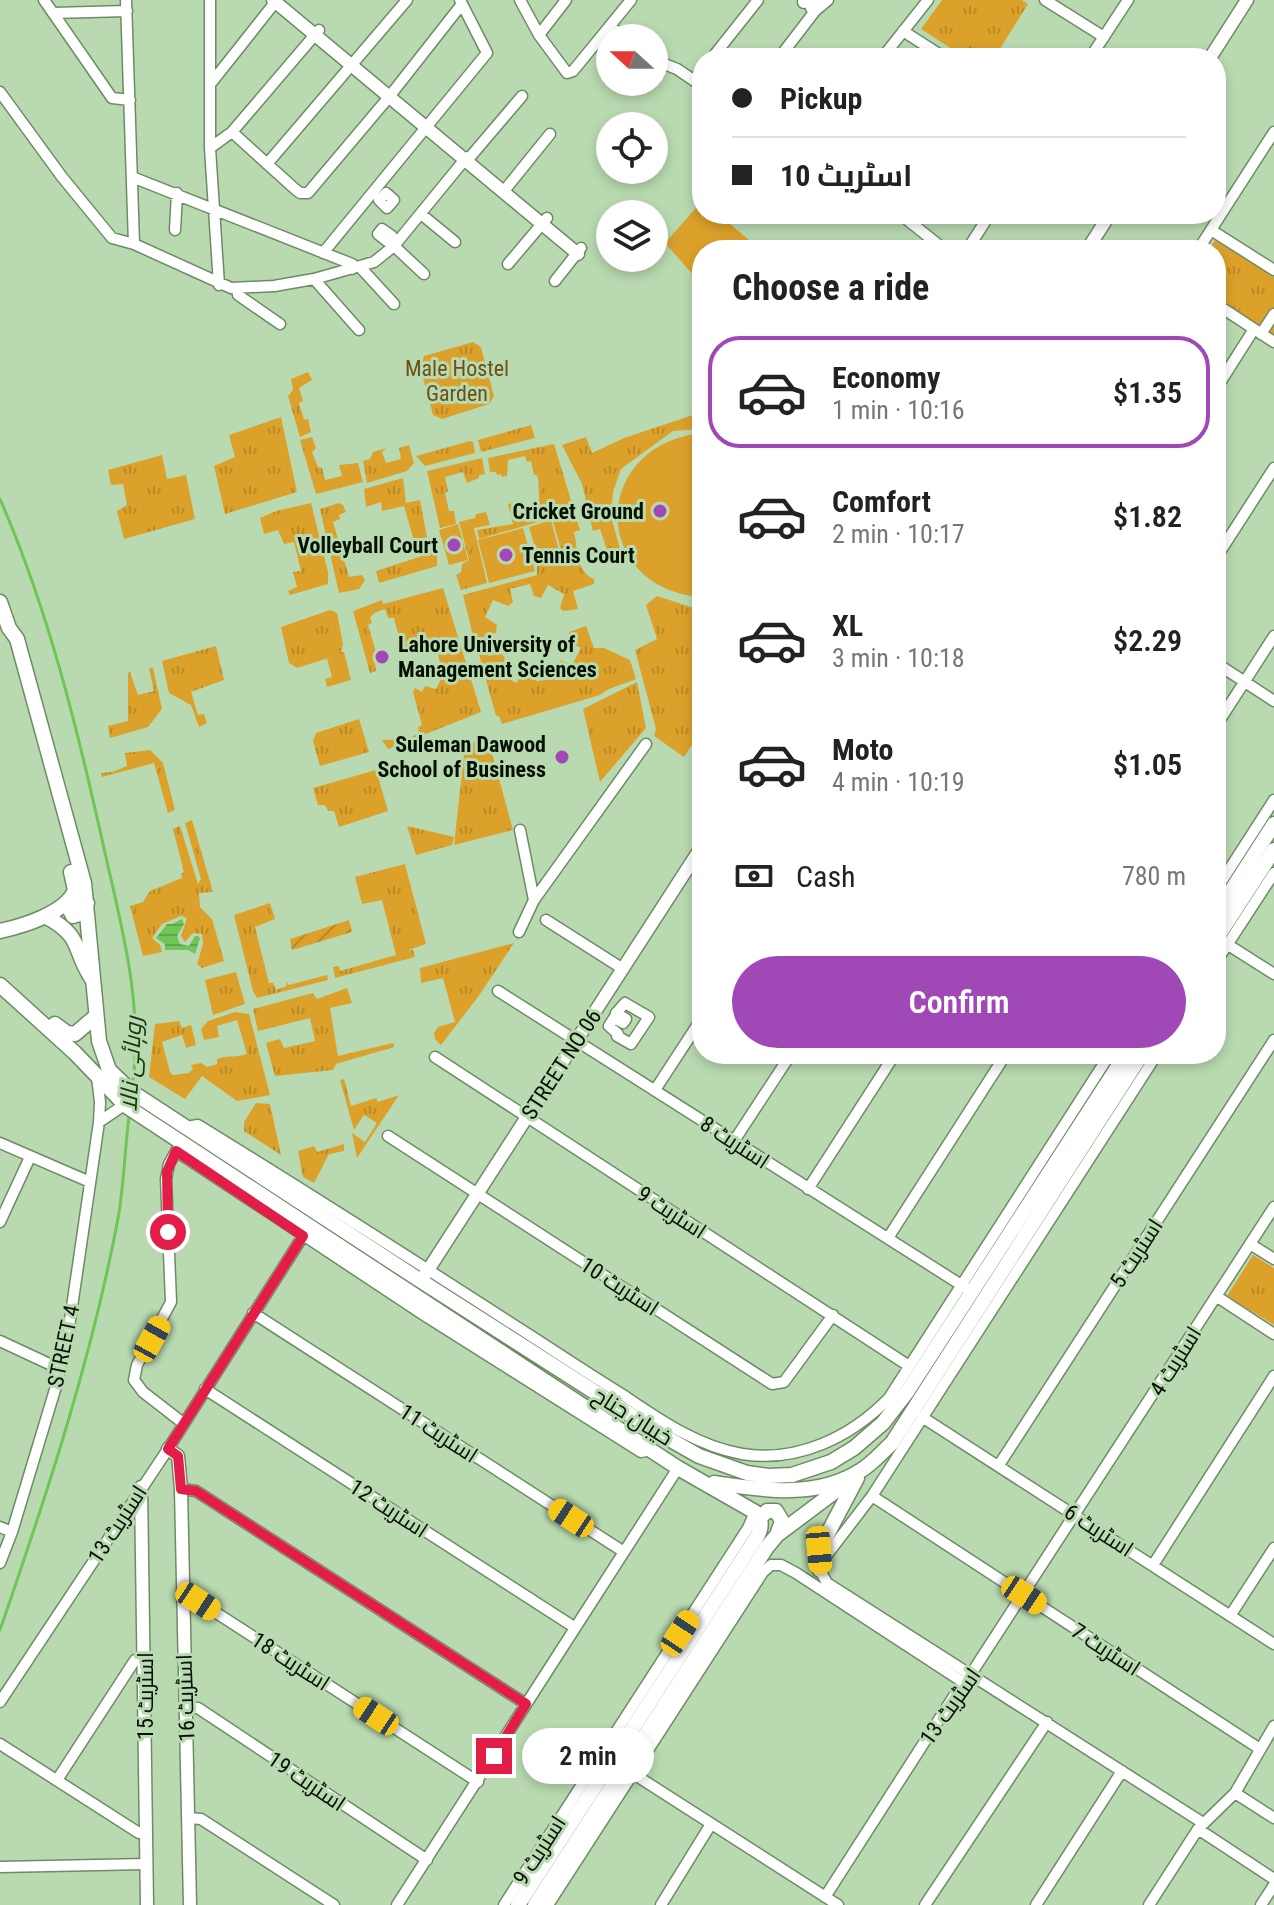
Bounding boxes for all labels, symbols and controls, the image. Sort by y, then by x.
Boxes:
north arrow [596,24,668,96]
map controls [596,24,668,272]
text: Pickup [780,81,862,116]
button: locate [596,112,668,184]
text: اسٹریٹ 10 [780,158,912,193]
button: layers [596,200,668,272]
text: Choose a ride [732,267,929,309]
park label: Male Hostel Garden [405,356,509,406]
icon: car [736,356,808,428]
text: Economy [832,360,940,395]
text: $1.35 [1113,375,1182,410]
text: 1 min · 10:16 [832,395,965,425]
icon: car [736,480,808,552]
text: Comfort [832,484,931,519]
place label: Cricket Ground [513,499,644,524]
text: $1.82 [1113,499,1182,534]
marker: Cricket Ground [651,502,669,520]
text: 2 min · 10:17 [832,519,965,549]
place label: Volleyball Court [297,533,438,558]
marker: Volleyball Court [445,536,463,554]
place label: Tennis Court [522,543,635,568]
marker: Tennis Court [497,546,515,564]
icon: car [736,604,808,676]
text: XL [832,608,863,643]
text: $2.29 [1113,623,1182,658]
place label: Lahore University of Management Sciences [398,632,597,682]
text: 3 min · 10:18 [832,643,965,673]
marker: Lahore University of Management Sciences [373,648,391,666]
icon: car [736,728,808,800]
place label: Suleman Dawood School of Business [377,732,546,782]
text: Moto [832,732,893,767]
text: $1.05 [1113,747,1182,782]
marker: Suleman Dawood School of Business [553,748,571,766]
text: 4 min · 10:19 [832,767,965,797]
icon: cash [732,854,776,898]
text: Cash [796,859,856,894]
text: 780 m [1122,861,1186,891]
button: Confirm [732,956,1186,1048]
street label: STREET NO 06 [517,1004,606,1124]
water label: روہائی نالا [115,1014,150,1112]
street label: اسٹریٹ 8 [696,1111,774,1174]
street label: اسٹریٹ 9 [633,1181,711,1244]
route start [150,1214,186,1250]
street label: اسٹریٹ 5 [1105,1214,1168,1292]
street label: اسٹریٹ 10 [576,1252,663,1321]
street label: STREET 4 [43,1303,84,1390]
car [130,1312,174,1366]
street label: اسٹریٹ 4 [1144,1322,1206,1401]
street label: خیبان جناح [587,1382,677,1452]
street label: اسٹریٹ 11 [395,1399,482,1468]
street label: اسٹریٹ 12 [345,1474,432,1543]
street label: اسٹریٹ 13 [83,1481,152,1568]
car [544,1495,598,1541]
street label: اسٹریٹ 6 [1060,1499,1138,1562]
car [805,1525,833,1575]
car [997,1572,1051,1618]
car [171,1578,225,1624]
car [657,1606,703,1660]
street label: اسٹریٹ 7 [1067,1618,1145,1681]
street label: اسٹریٹ 18 [247,1627,334,1696]
street label: اسٹریٹ 15 [133,1652,158,1740]
street label: اسٹریٹ 16 [171,1654,200,1742]
street label: اسٹریٹ 13 [915,1663,986,1749]
car [349,1693,403,1739]
callout: 2 min [522,1728,654,1784]
route end [476,1738,512,1774]
text: 2 min [559,1741,617,1771]
street label: اسٹریٹ 19 [263,1746,350,1816]
street label: اسٹریٹ 9 [508,1811,571,1889]

